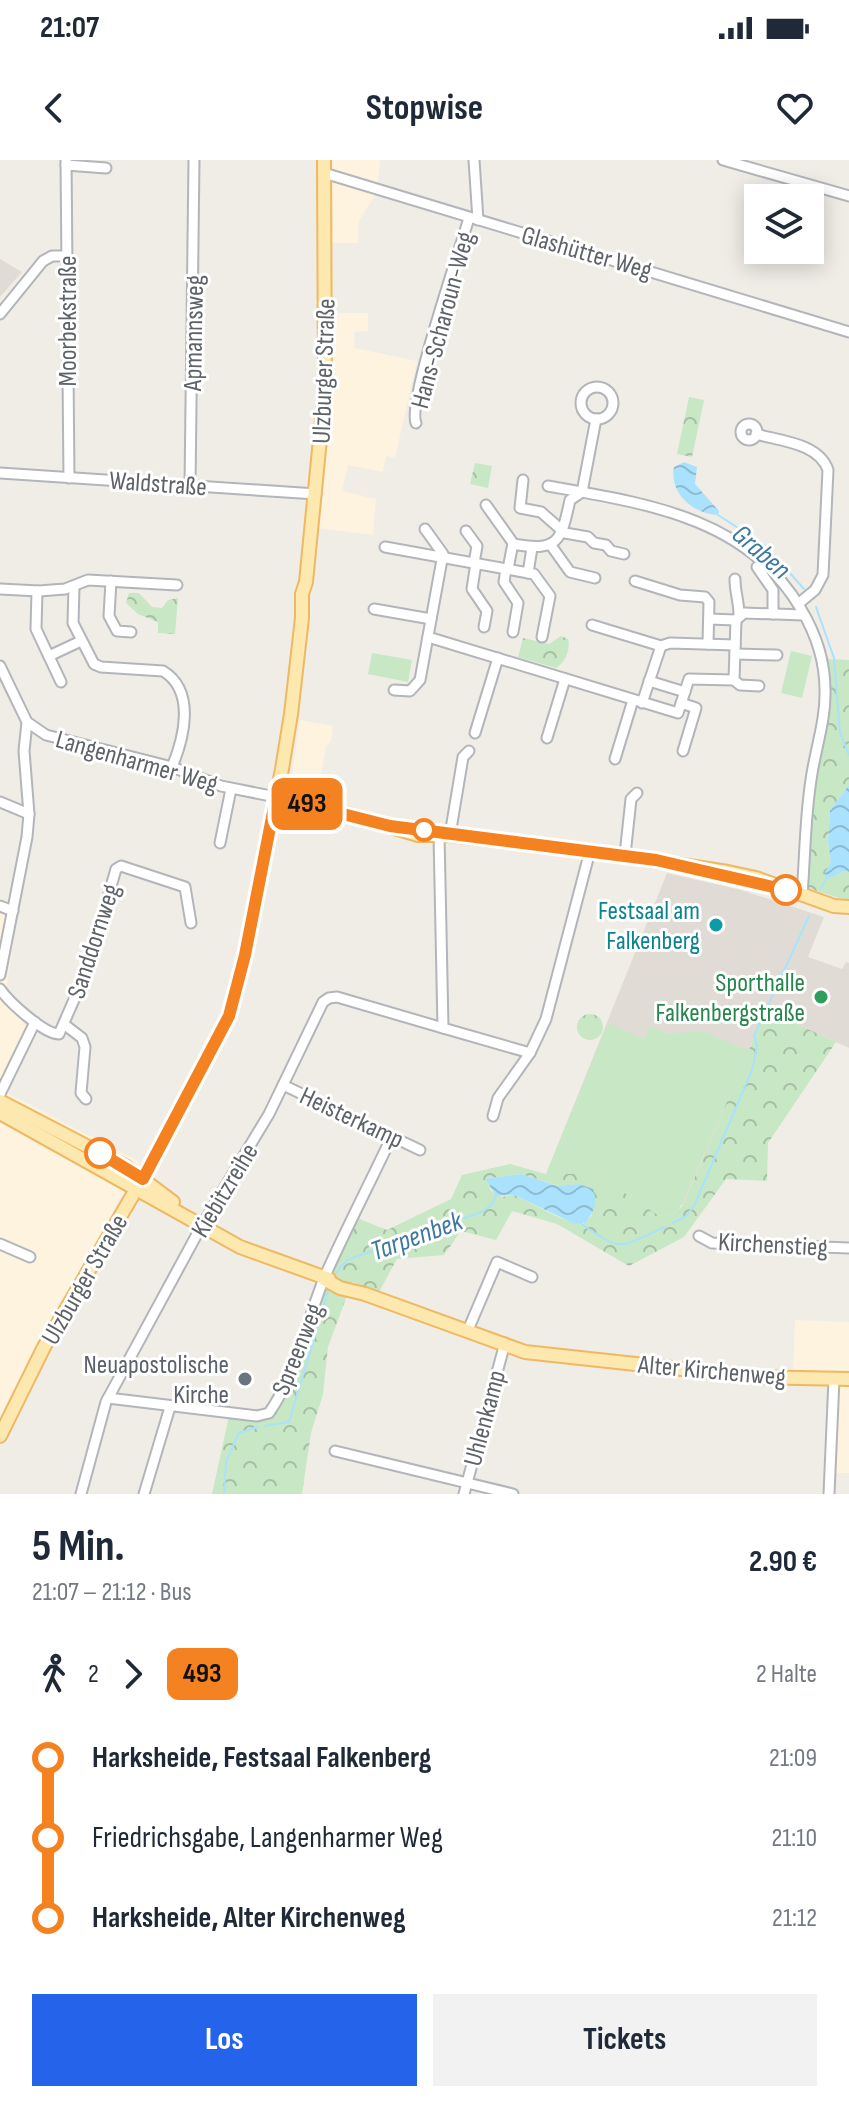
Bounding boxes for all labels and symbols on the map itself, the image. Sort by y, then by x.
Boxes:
street label: Glashütter Weg [518,220,655,287]
street label: Hans-Scharoun-Weg [405,229,482,412]
street label: Moorbekstraße [53,256,84,387]
street label: Apmannsweg [178,275,211,392]
street label: Ulzburger Straße [306,298,343,444]
street label: Waldstraße [108,466,208,503]
water label: Graben [725,518,797,587]
street label: Langenharmer Weg [52,724,221,800]
line badge: 493 [261,778,353,830]
unlabelled marker [413,819,435,841]
unlabelled marker [771,875,801,905]
street label: Sanddornweg [61,880,127,1003]
place label: Festsaal am Falkenberg [598,896,700,957]
marker: Festsaal am Falkenberg [707,916,725,934]
place label: Sporthalle Falkenbergstraße [656,968,805,1029]
marker: Sporthalle Falkenbergstraße [812,988,830,1006]
street label: Heisterkamp [295,1081,408,1156]
unlabelled marker [85,1138,115,1168]
street label: Kiebitzreihe [185,1138,265,1243]
water label: Tarpenbek [366,1204,468,1268]
street label: Ulzburger Straße [36,1209,135,1350]
street label: Kirchenstieg [717,1227,829,1264]
street label: Spreenweg [266,1299,331,1400]
place label: Neuapostolische Kirche [83,1350,229,1411]
street label: Alter Kirchenweg [636,1350,787,1393]
street label: Uhlenkamp [458,1367,513,1470]
marker: Neuapostolische Kirche [236,1370,254,1388]

